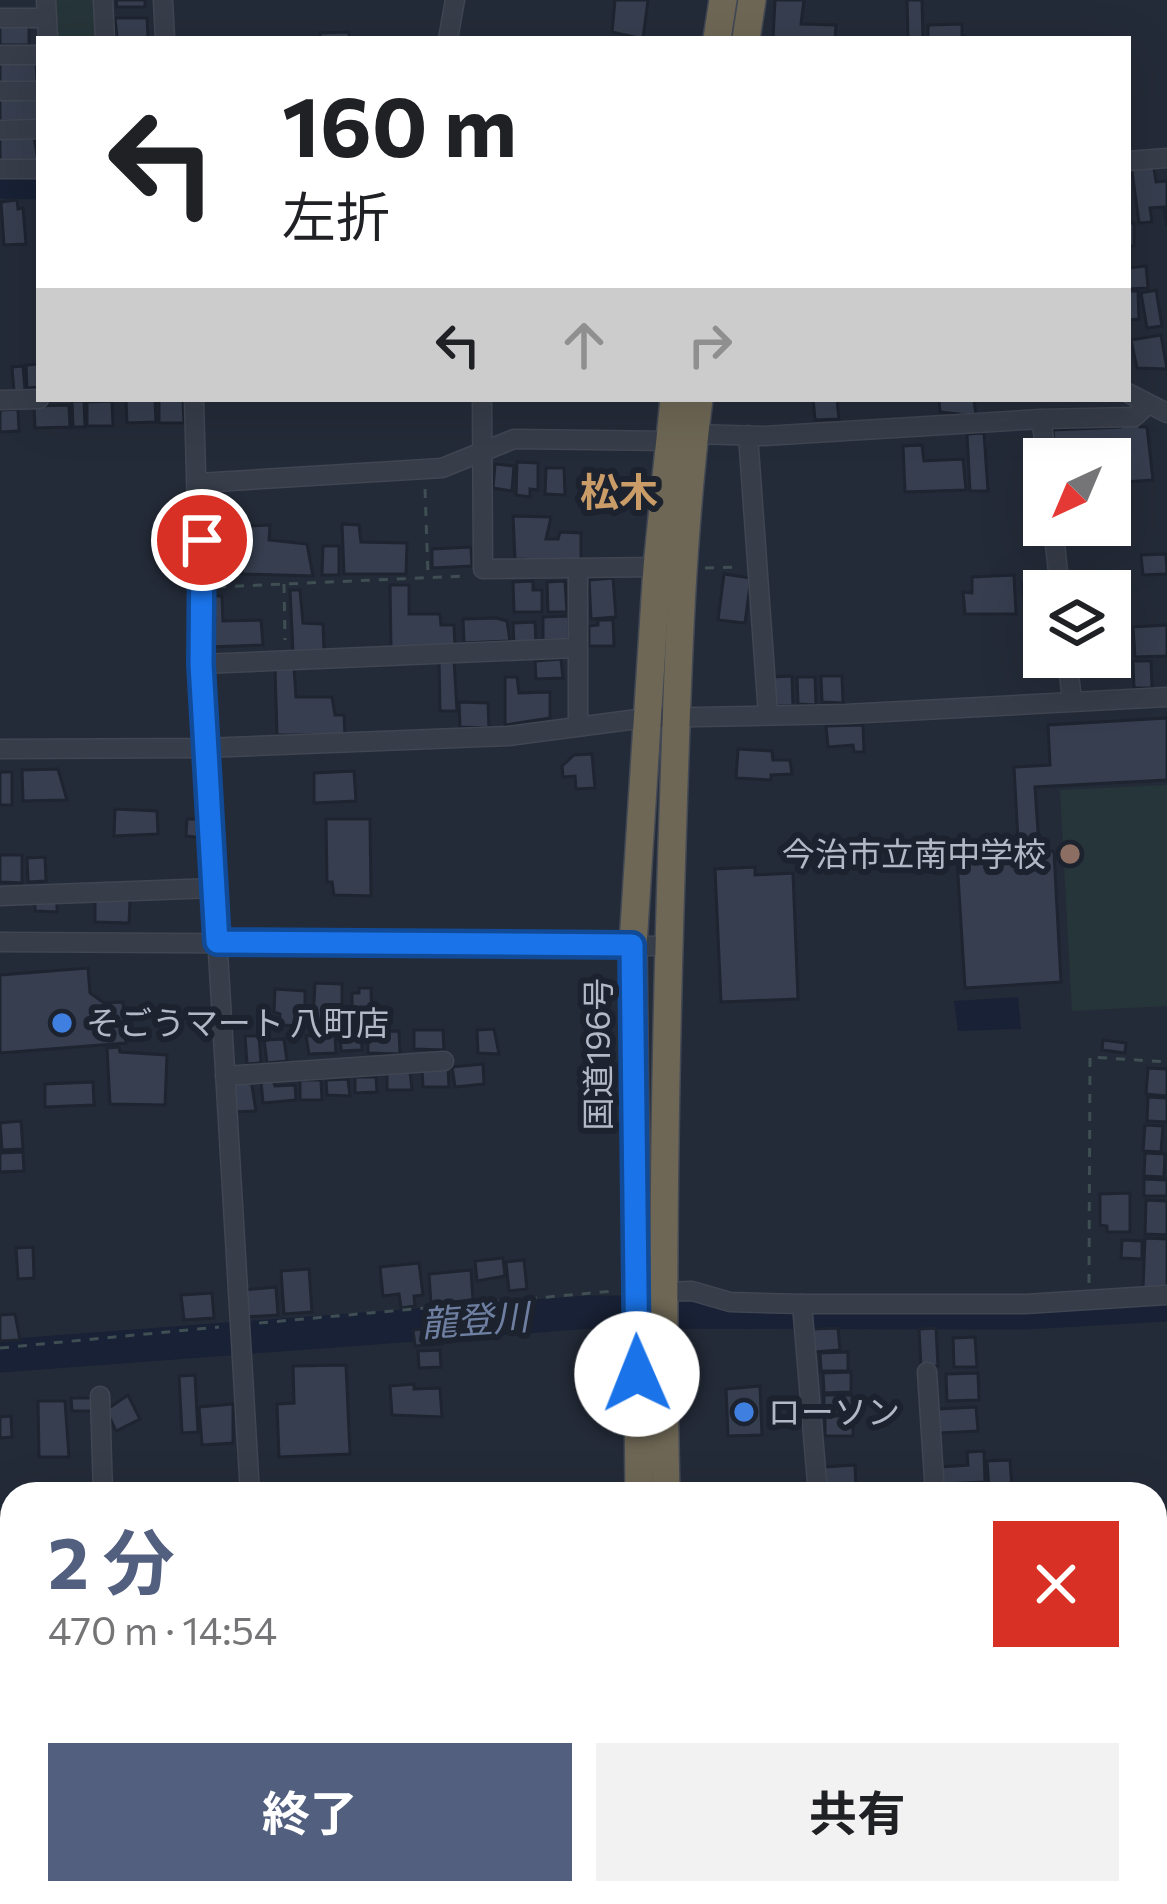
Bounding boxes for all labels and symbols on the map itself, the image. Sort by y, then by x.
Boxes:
north arrow [1023,438,1131,546]
district label: 松木 [580,466,658,514]
pin [151,489,253,591]
place label: 今治市立南中学校 [782,832,1046,873]
marker: 今治市立南中学校 [1057,841,1083,867]
street label: 国道196号 [576,977,617,1131]
place label: そごうマート 八町店 [86,1001,389,1042]
marker: そごうマート 八町店 [49,1010,75,1036]
water label: 龍登川 [419,1292,534,1344]
position arrow [574,1311,700,1437]
place label: ローソン [768,1390,900,1431]
marker: ローソン [731,1399,757,1425]

